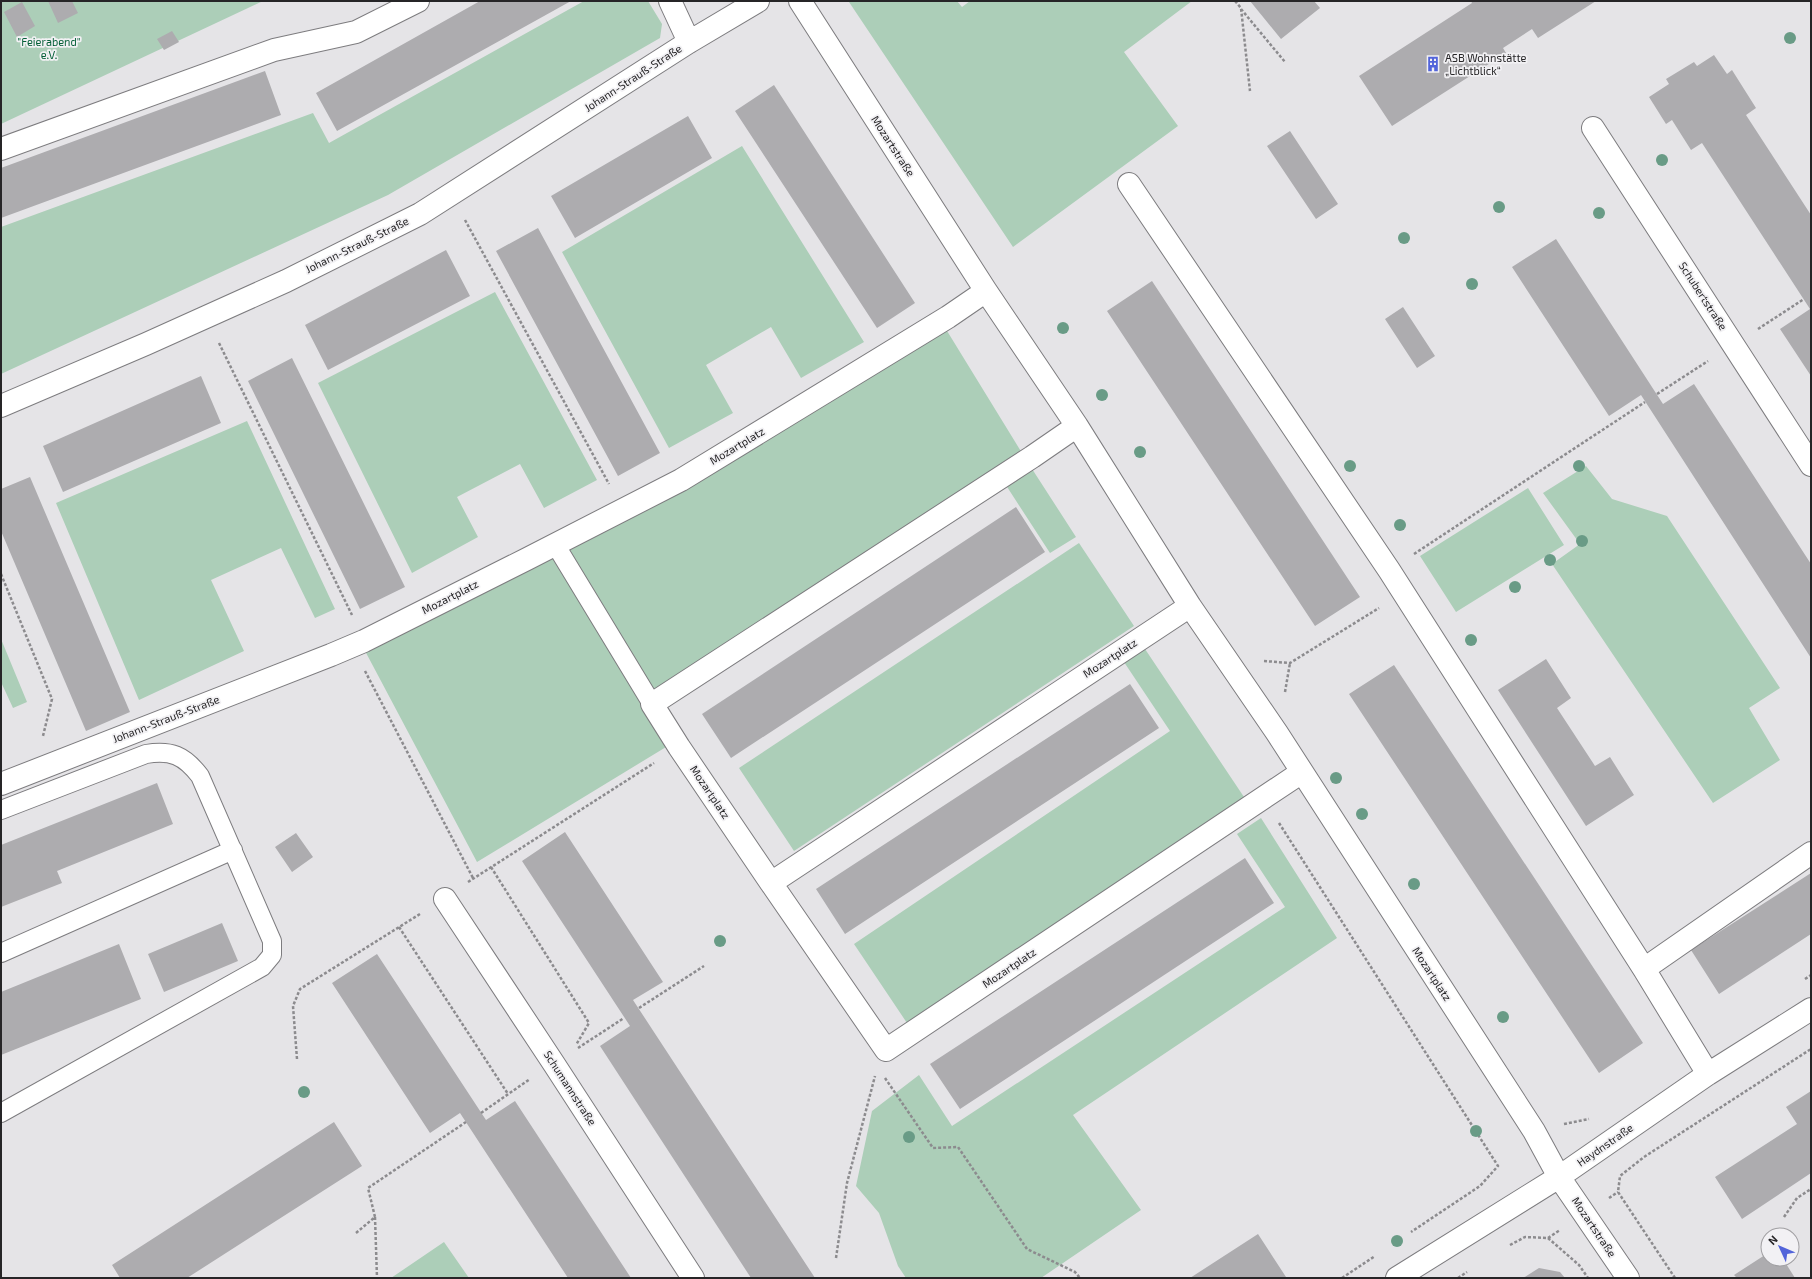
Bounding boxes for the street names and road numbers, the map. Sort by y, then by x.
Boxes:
street label: Johann-Strauß-Straße [582,41,684,114]
street label: Mozartstraße [869,113,918,179]
street label: Johann-Strauß-Straße [303,214,411,275]
street label: Schubertstraße [1677,259,1730,332]
street label: Mozartplatz [707,424,767,467]
street label: Mozartplatz [419,577,481,616]
street label: Mozartplatz [1080,635,1139,680]
street label: Johann-Strauß-Straße [111,692,221,745]
street label: Mozartplatz [688,763,733,821]
street label: Mozartplatz [1410,944,1455,1003]
street label: Mozartplatz [980,945,1038,990]
street label: Schumannstraße [541,1048,599,1128]
street label: Haydnstraße [1574,1120,1635,1169]
street label: Mozartstraße [1570,1194,1619,1259]

